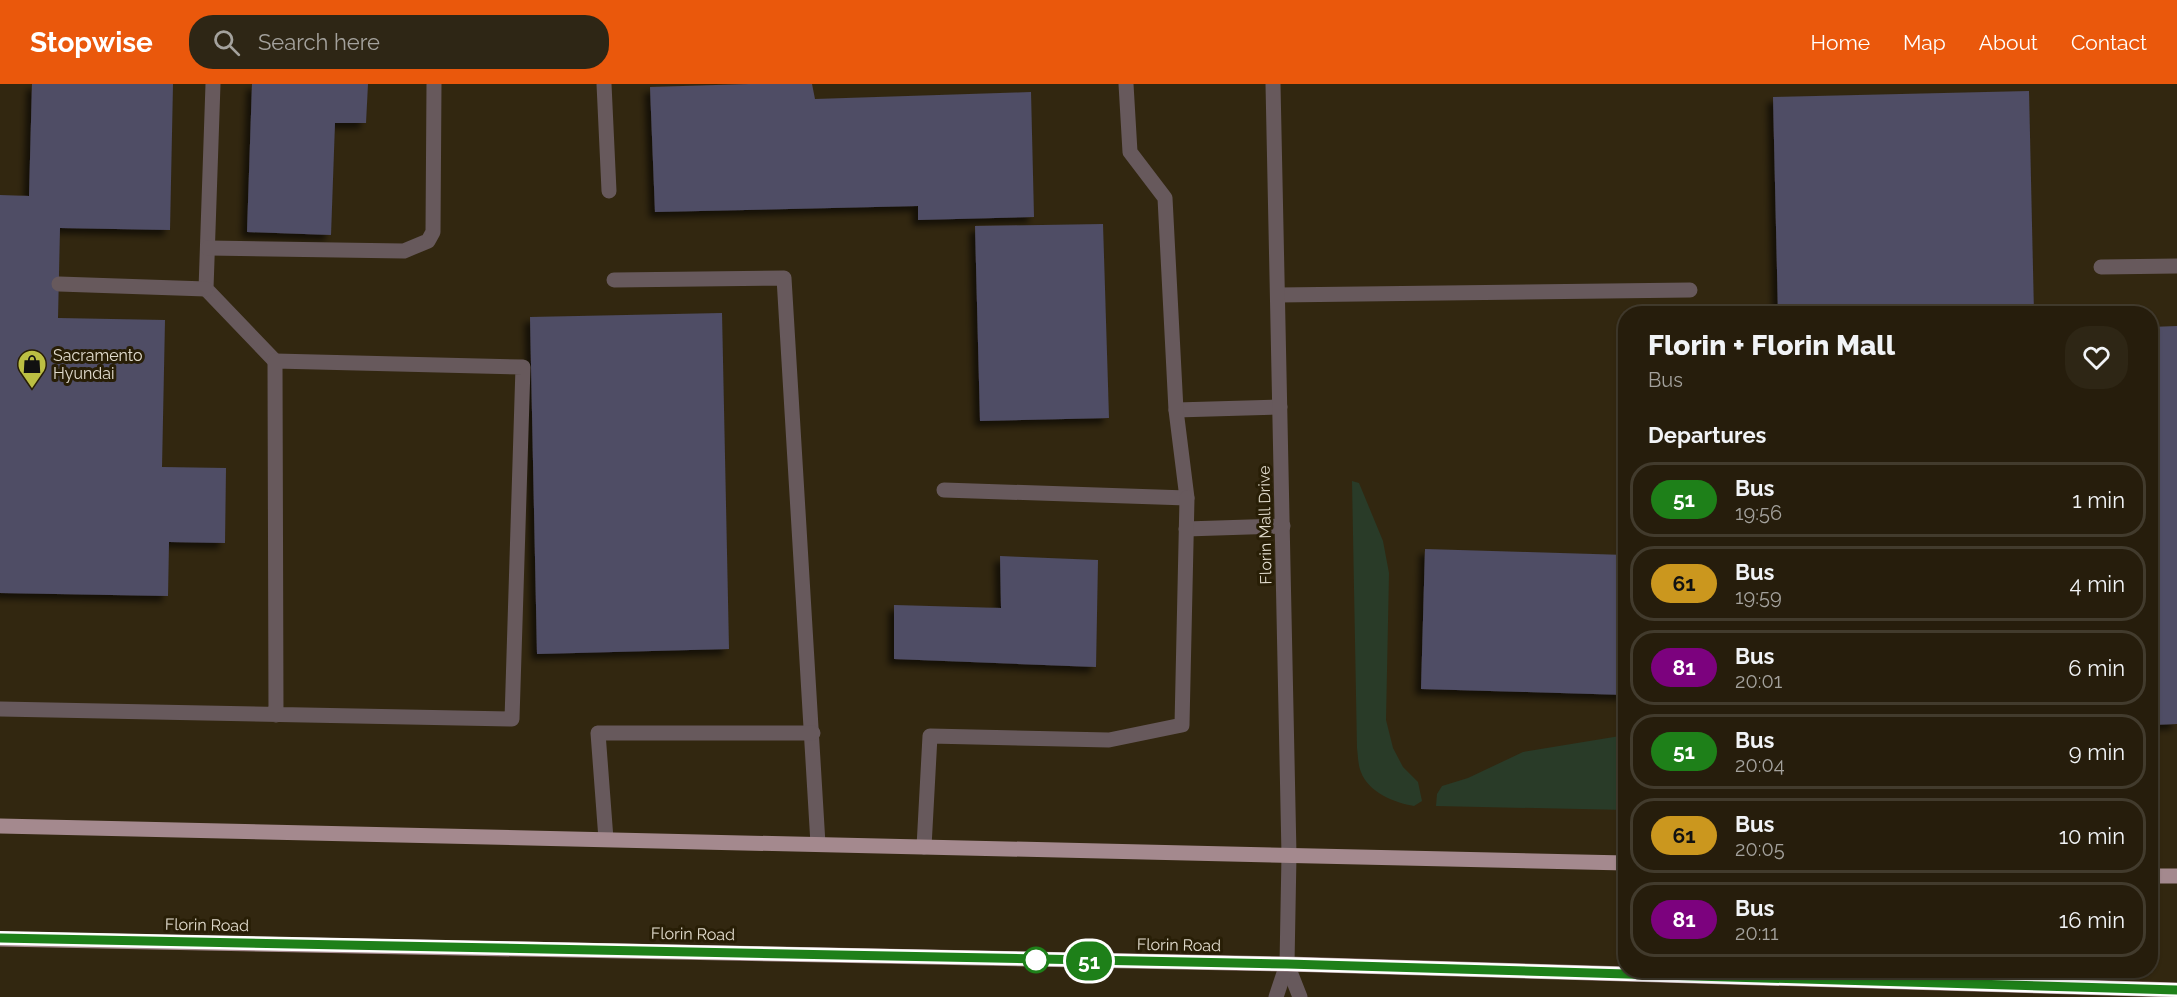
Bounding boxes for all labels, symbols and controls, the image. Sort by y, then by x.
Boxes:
search box [189,15,609,69]
text: Stopwise [30,26,153,59]
icon: search [210,26,243,59]
text: Search here [258,29,380,55]
text: Home [1811,30,1870,55]
text: Map [1903,30,1946,55]
text: About [1979,30,2038,55]
text: Contact [2071,30,2147,55]
button: heart [2065,326,2128,389]
text: Florin + Florin Mall [1648,329,1895,362]
place label: Sacramento Hyundai [53,346,143,383]
shop icon: Sacramento Hyundai [16,348,48,390]
text: Bus [1648,368,1683,392]
text: Departures [1648,422,1766,448]
street label: Florin Mall Drive [1254,465,1276,585]
text: Bus [1735,475,1774,501]
text: 51 [1673,487,1695,512]
text: 1 min [2072,487,2125,513]
text: 19:56 [1735,501,1782,525]
text: Bus [1735,559,1774,585]
text: 61 [1672,571,1696,596]
text: 4 min [2070,571,2125,597]
text: 19:59 [1735,585,1782,609]
text: Bus [1735,643,1774,669]
text: 81 [1672,655,1696,680]
text: 6 min [2068,655,2125,681]
text: 20:01 [1735,669,1782,693]
text: Bus [1735,727,1774,753]
text: 51 [1673,739,1695,764]
text: 9 min [2069,739,2125,765]
text: 20:04 [1735,753,1785,777]
text: Bus [1735,811,1774,837]
text: 61 [1672,823,1696,848]
text: 10 min [2059,823,2125,849]
text: 20:05 [1735,837,1785,861]
text: Bus [1735,895,1774,921]
text: 81 [1672,907,1696,932]
text: 16 min [2059,907,2125,933]
street label: Florin Road [165,915,249,935]
text: 20:11 [1735,921,1779,945]
street label: Florin Road [651,924,735,944]
street label: Florin Road [1137,935,1221,955]
line badge: 51 [1062,942,1116,980]
unlabelled marker [1023,947,1049,973]
text: 51 [1078,949,1100,974]

